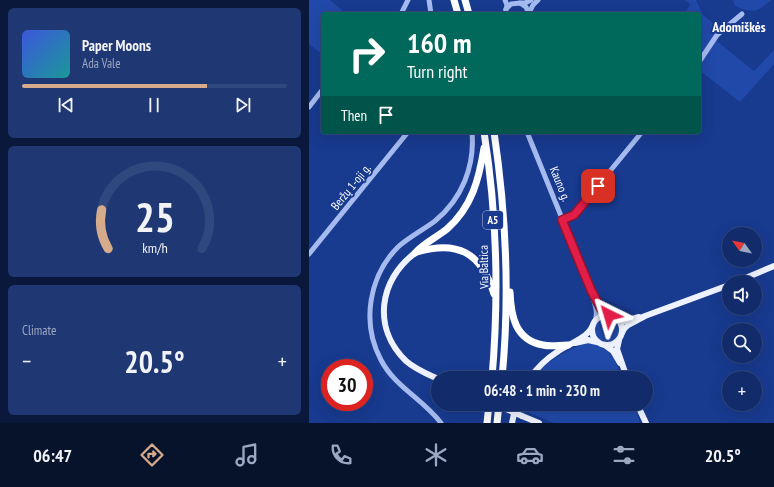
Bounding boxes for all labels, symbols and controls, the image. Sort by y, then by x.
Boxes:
district label: Adomiškės [711,18,766,36]
text: 160 m [407,24,471,61]
icon: right [341,28,393,80]
text: Paper Moons [82,36,151,55]
text: Ada Vale [82,55,121,72]
text: Turn right [407,60,467,83]
icon: previous [55,94,77,116]
icon: pause [143,94,165,116]
icon: next [232,94,254,116]
icon: arrive [375,104,397,126]
text: Then [341,106,367,125]
street label: Beržų 1-oji g. [327,161,374,213]
street label: Kauno g. [547,164,574,203]
pin [581,169,615,203]
icon: arrive [587,175,609,197]
text: 25 [135,190,174,243]
road number: A5 [483,211,503,229]
north arrow [722,227,762,267]
map controls [722,227,762,411]
text: km/h [142,238,167,257]
street label: Via Baltica [476,245,491,290]
button: sound [722,275,762,315]
position arrow [588,294,630,336]
text: Climate [22,322,56,339]
button: search [722,323,762,363]
text: 20.5° [124,342,185,381]
text: − [22,347,31,375]
text: + [278,347,287,375]
speed limit sign: 30 [321,359,373,411]
button: + [722,371,762,411]
text: 06:48 · 1 min · 230 m [484,381,600,400]
icon: directions [138,441,166,469]
icon: music [233,441,261,469]
icon: phone [327,441,355,469]
icon: climate [422,441,450,469]
icon: car [516,441,544,469]
icon: filters [610,441,638,469]
text: 06:47 [33,444,72,467]
text: 20.5° [705,444,741,467]

